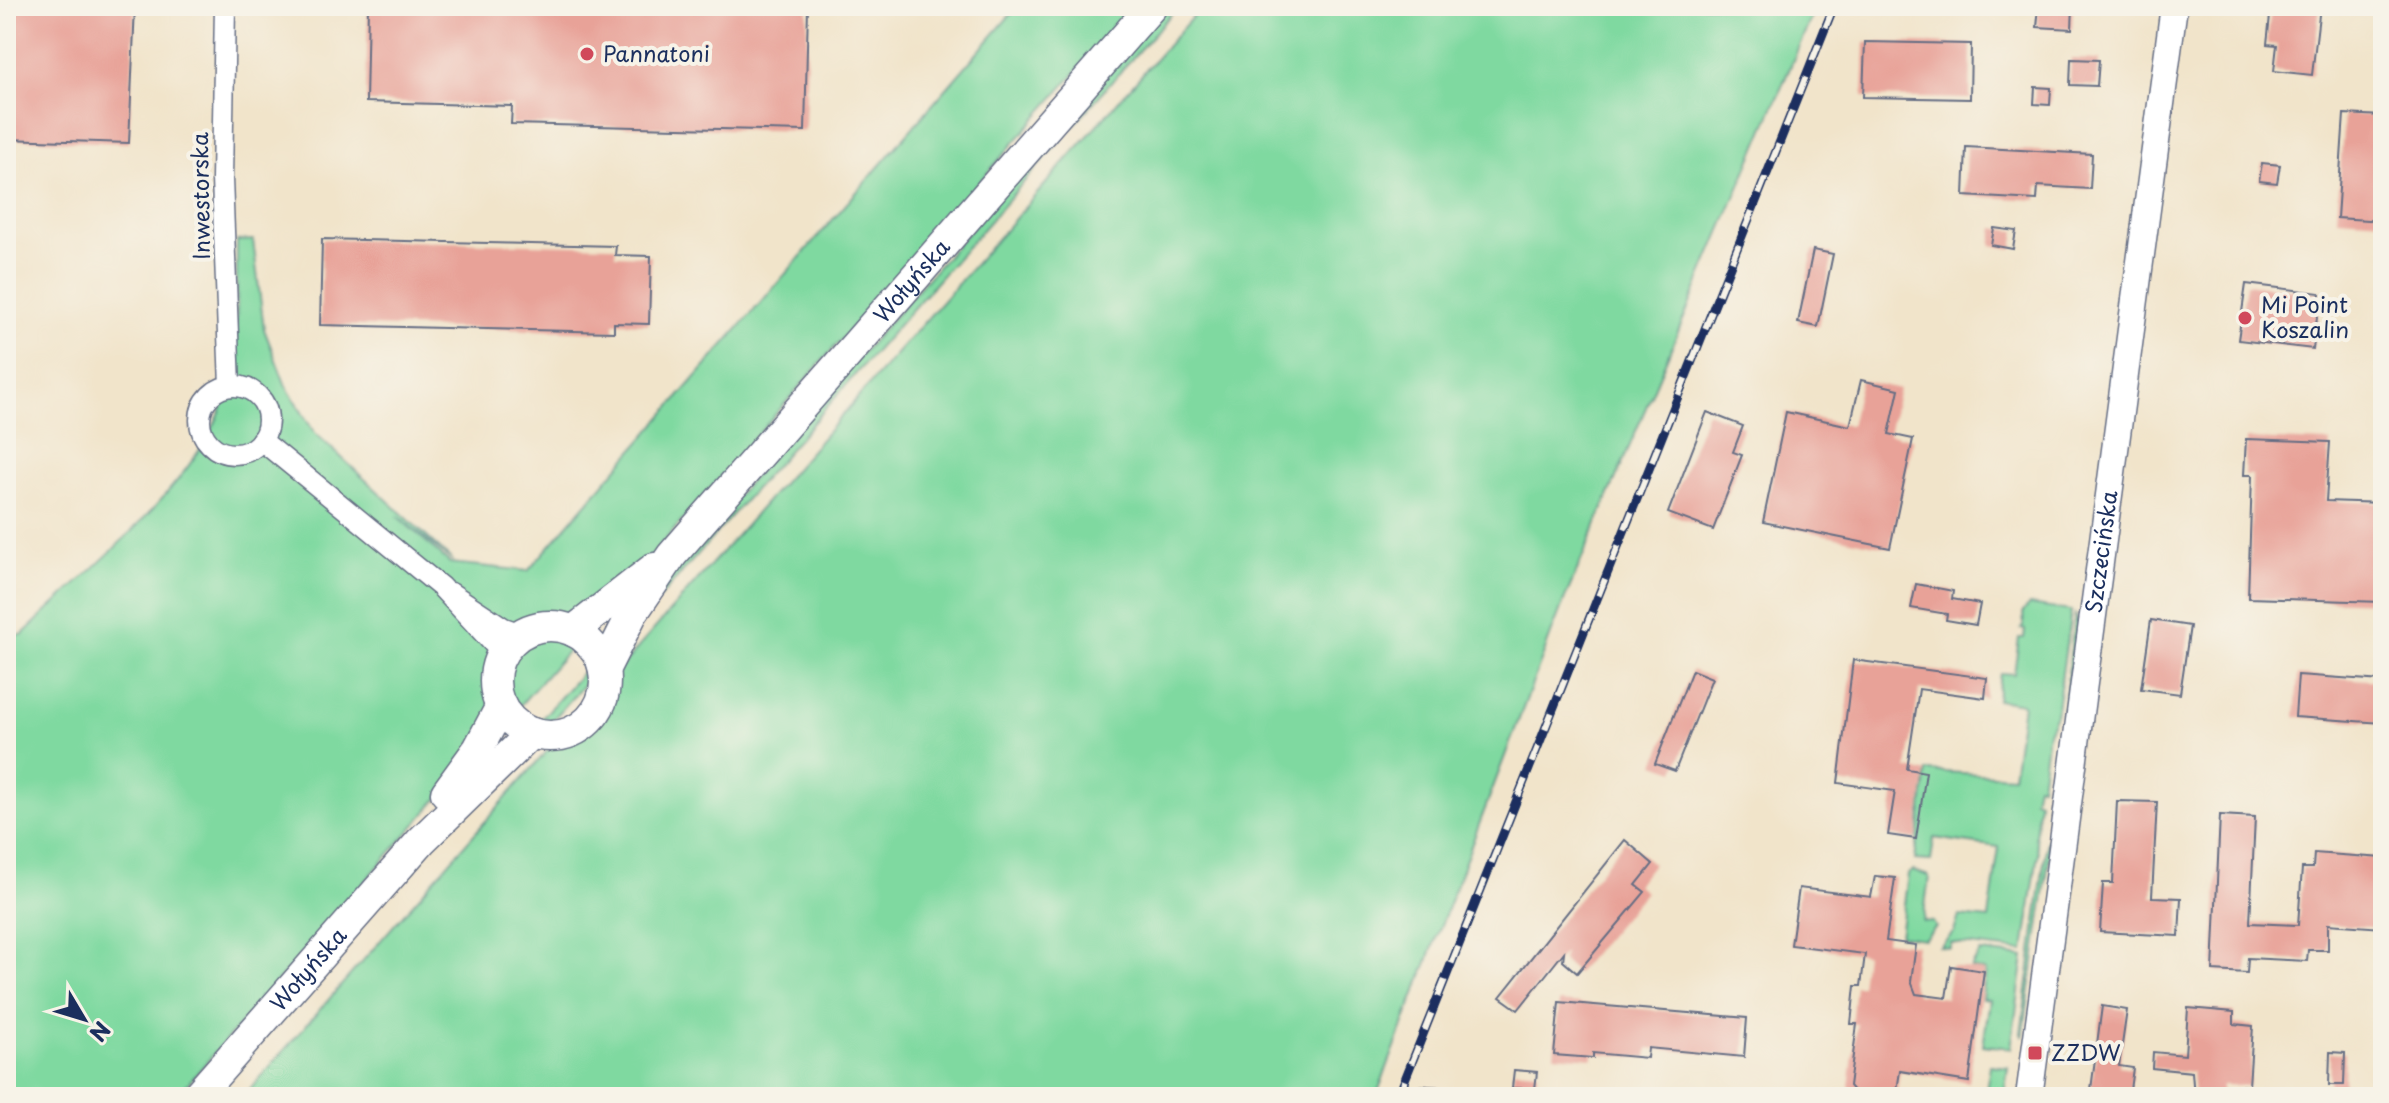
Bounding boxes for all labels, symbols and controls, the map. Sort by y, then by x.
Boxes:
place label: Pannatoni [603,36,710,69]
marker: Pannatoni [578,45,596,63]
street label: Inwestorska [182,132,217,260]
street label: Wołyńska [864,230,957,329]
place label: Mi Point Koszalin [2261,287,2349,345]
marker: Mi Point Koszalin [2236,309,2254,327]
street label: Szczecińska [2075,488,2124,615]
street label: Wołyńska [261,919,353,1018]
north arrow [44,979,124,1059]
text: N [83,1015,119,1049]
place label: ZZDW [2051,1035,2121,1068]
marker: ZZDW [2026,1044,2044,1062]

